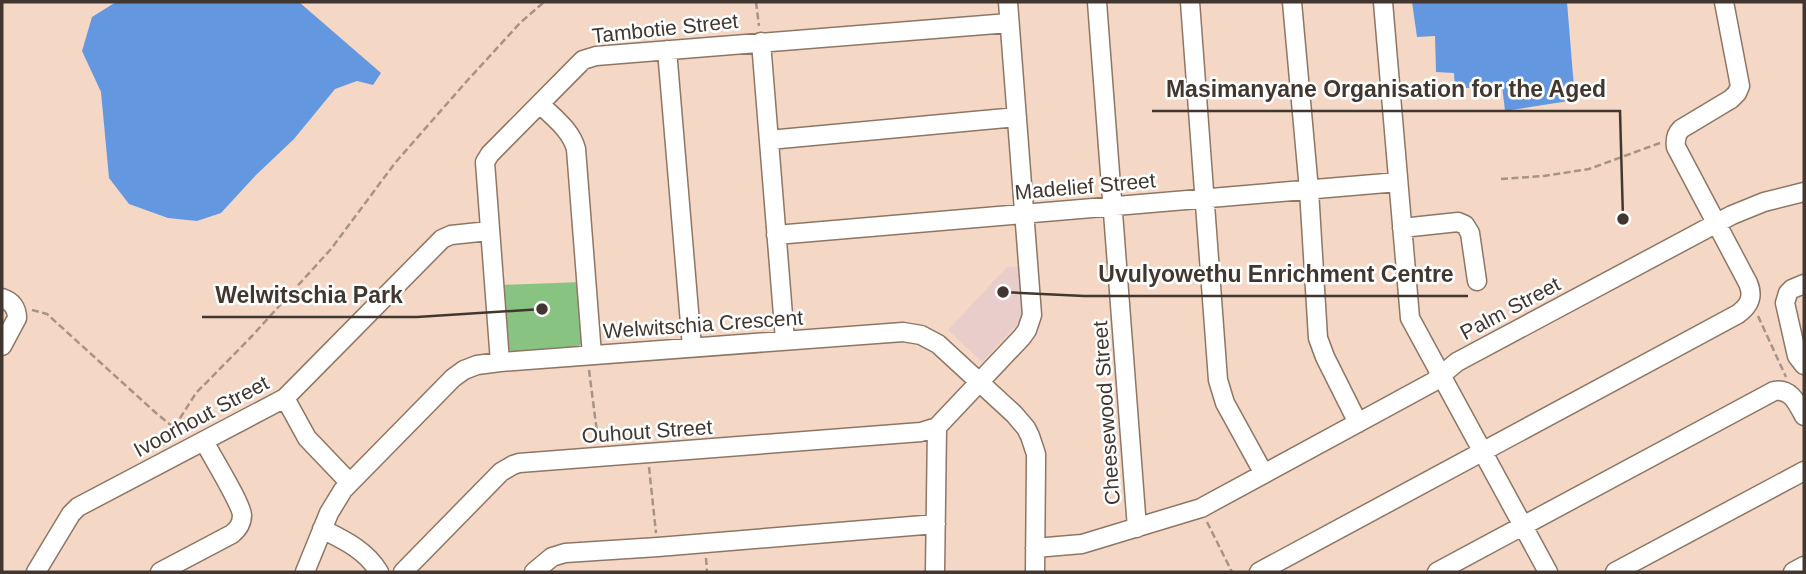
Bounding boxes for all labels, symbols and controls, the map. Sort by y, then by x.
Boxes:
street label: Tambotie Street [591,9,739,47]
callout: Masimanyane Organisation for the Aged [1152,67,1620,111]
text: Masimanyane Organisation for the Aged [1166,76,1606,102]
street label: Madelief Street [1014,168,1157,204]
callout: Uvulyowethu Enrichment Centre [1084,252,1468,296]
text: Uvulyowethu Enrichment Centre [1098,261,1454,287]
street label: Palm Street [1456,272,1564,344]
callout: Welwitschia Park [202,273,417,317]
text: Welwitschia Park [215,282,403,308]
street label: Welwitschia Crescent [602,306,804,342]
street label: Cheesewood Street [1088,320,1124,506]
street label: Ivoorhout Street [130,371,273,461]
street label: Ouhout Street [581,415,713,447]

